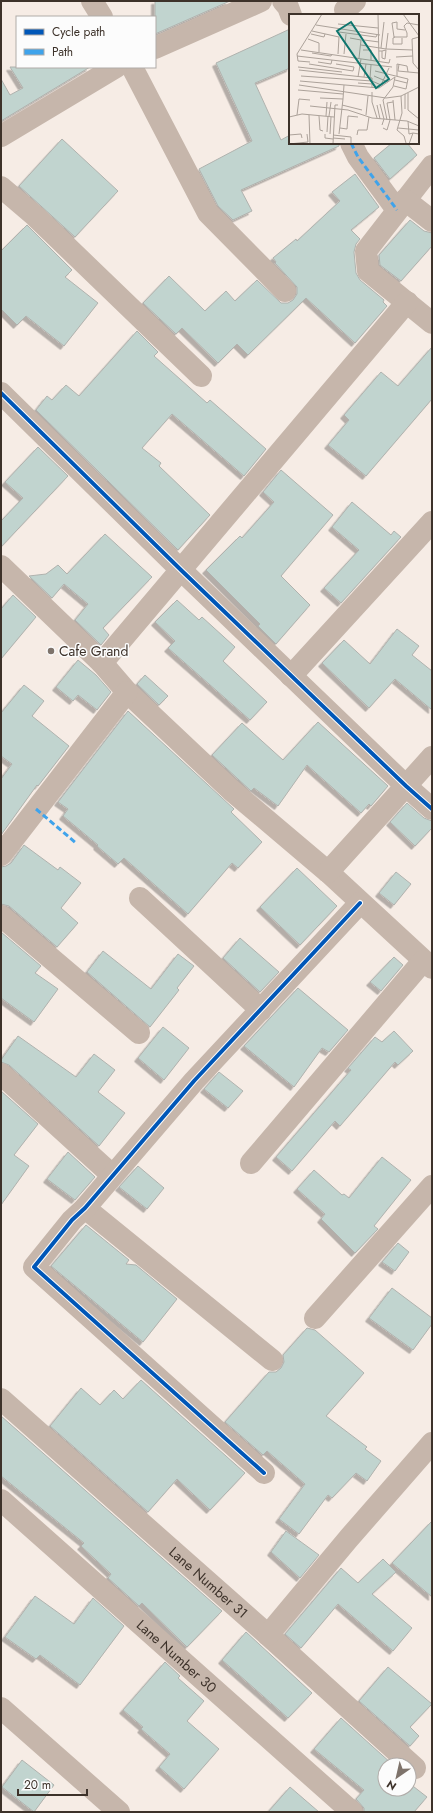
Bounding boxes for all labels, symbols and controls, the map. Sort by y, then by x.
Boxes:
inset map [289,14,419,144]
legend [16,16,156,68]
text: Cycle path [52,23,105,41]
text: Path [52,43,73,61]
place label: Cafe Grand [59,641,128,661]
marker: Cafe Grand [46,646,56,656]
street label: Lane Number 31 [165,1542,252,1623]
street label: Lane Number 30 [132,1615,221,1697]
north arrow [377,1757,417,1797]
scale bar [18,1771,87,1797]
text: 20 m [24,1776,51,1794]
text: N [383,1776,400,1794]

